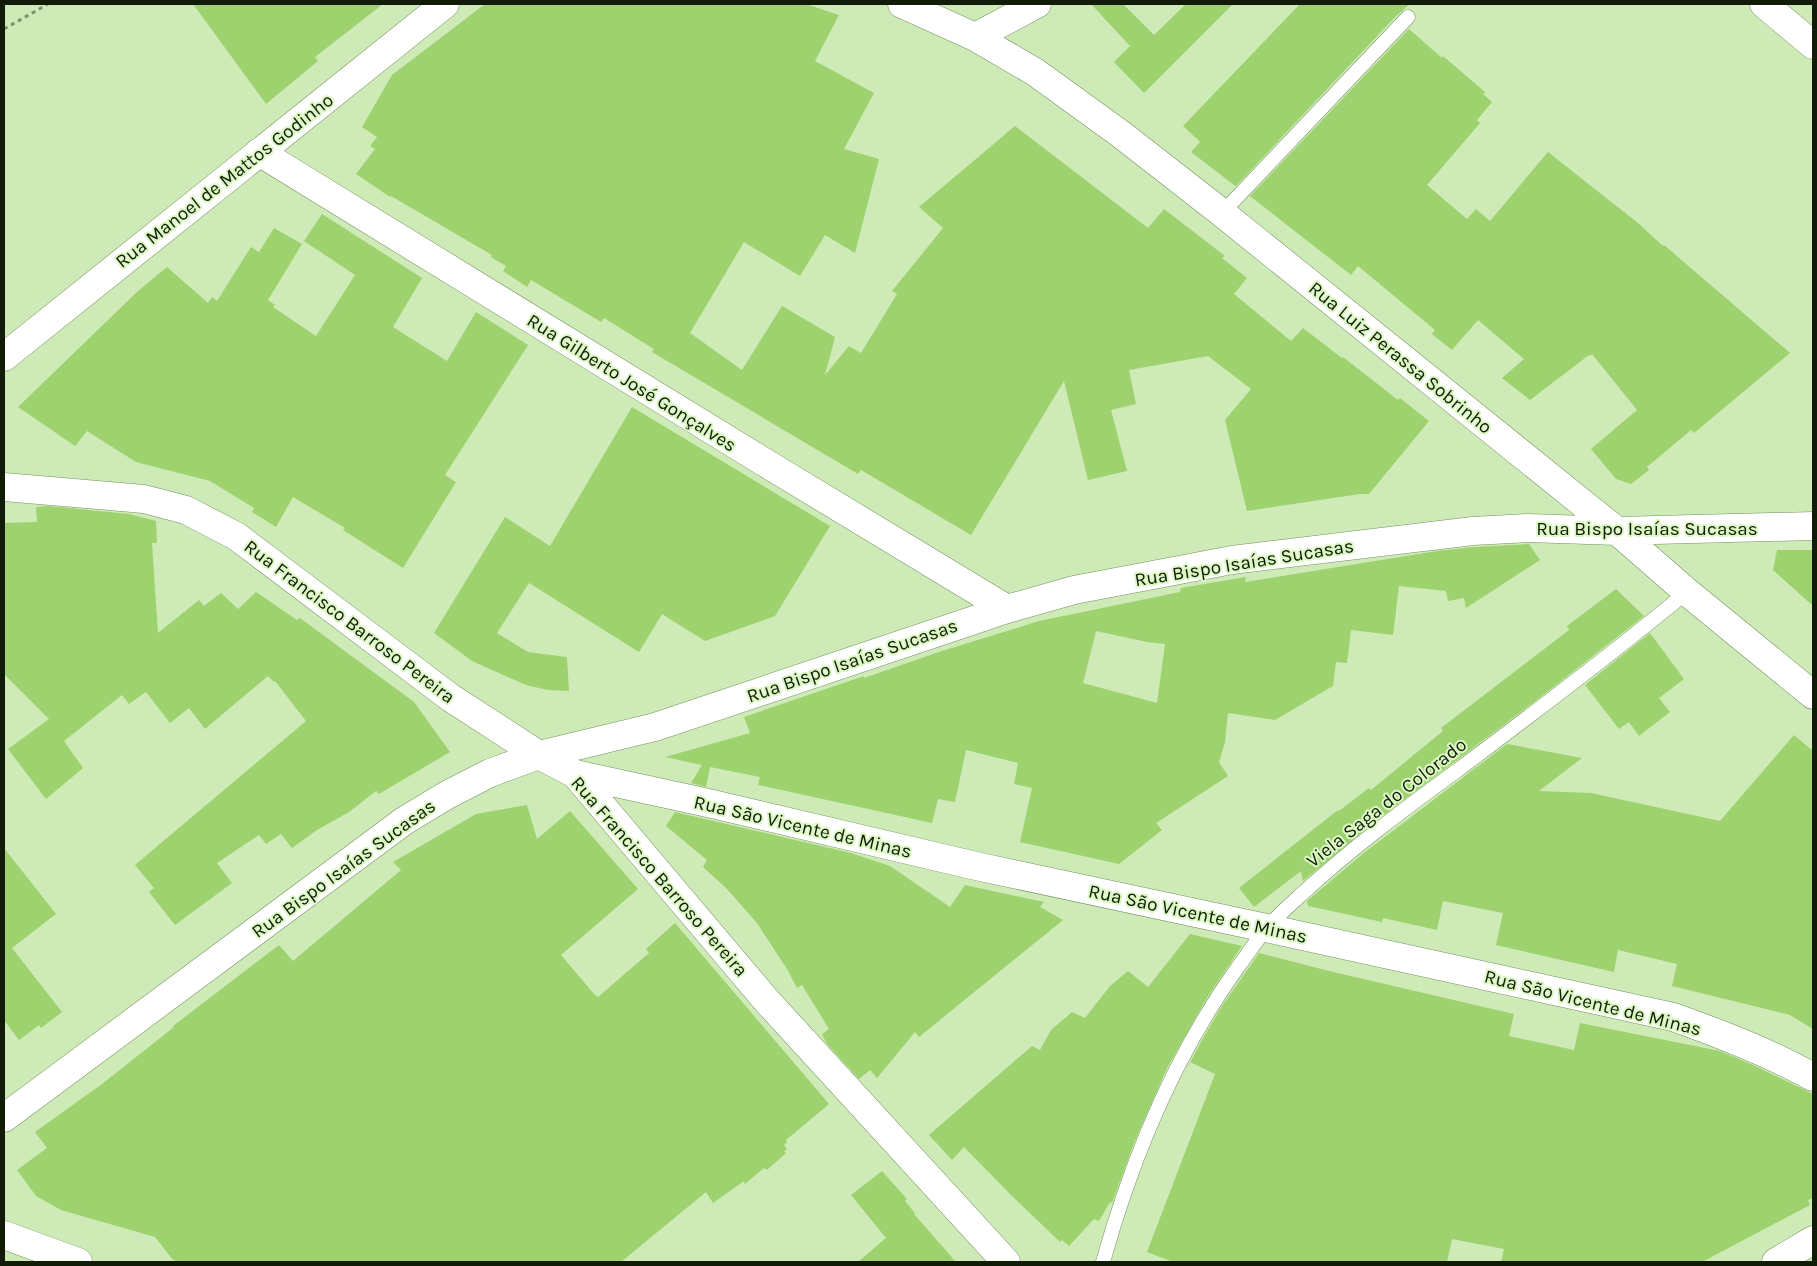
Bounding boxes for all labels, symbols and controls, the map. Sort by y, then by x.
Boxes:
street label: Rua Manoel de Mattos Godinho [111,89,338,273]
street label: Rua Luiz Perassa Sobrinho [1304,277,1496,438]
street label: Rua Gilberto José Gonçalves [523,309,740,456]
street label: Rua Bispo Isaías Sucasas [1536,518,1758,540]
street label: Rua Francisco Barroso Pereira [240,535,459,708]
street label: Rua Bispo Isaías Sucasas [1133,535,1355,591]
street label: Rua Bispo Isaías Sucasas [744,614,961,707]
street label: Viela Saga do Colorado [1302,734,1471,872]
street label: Rua Francisco Barroso Pereira [566,772,752,981]
street label: Rua São Vicente de Minas [692,791,914,863]
street label: Rua Bispo Isaías Sucasas [247,795,440,943]
street label: Rua São Vicente de Minas [1086,880,1309,948]
street label: Rua São Vicente de Minas [1482,965,1704,1041]

